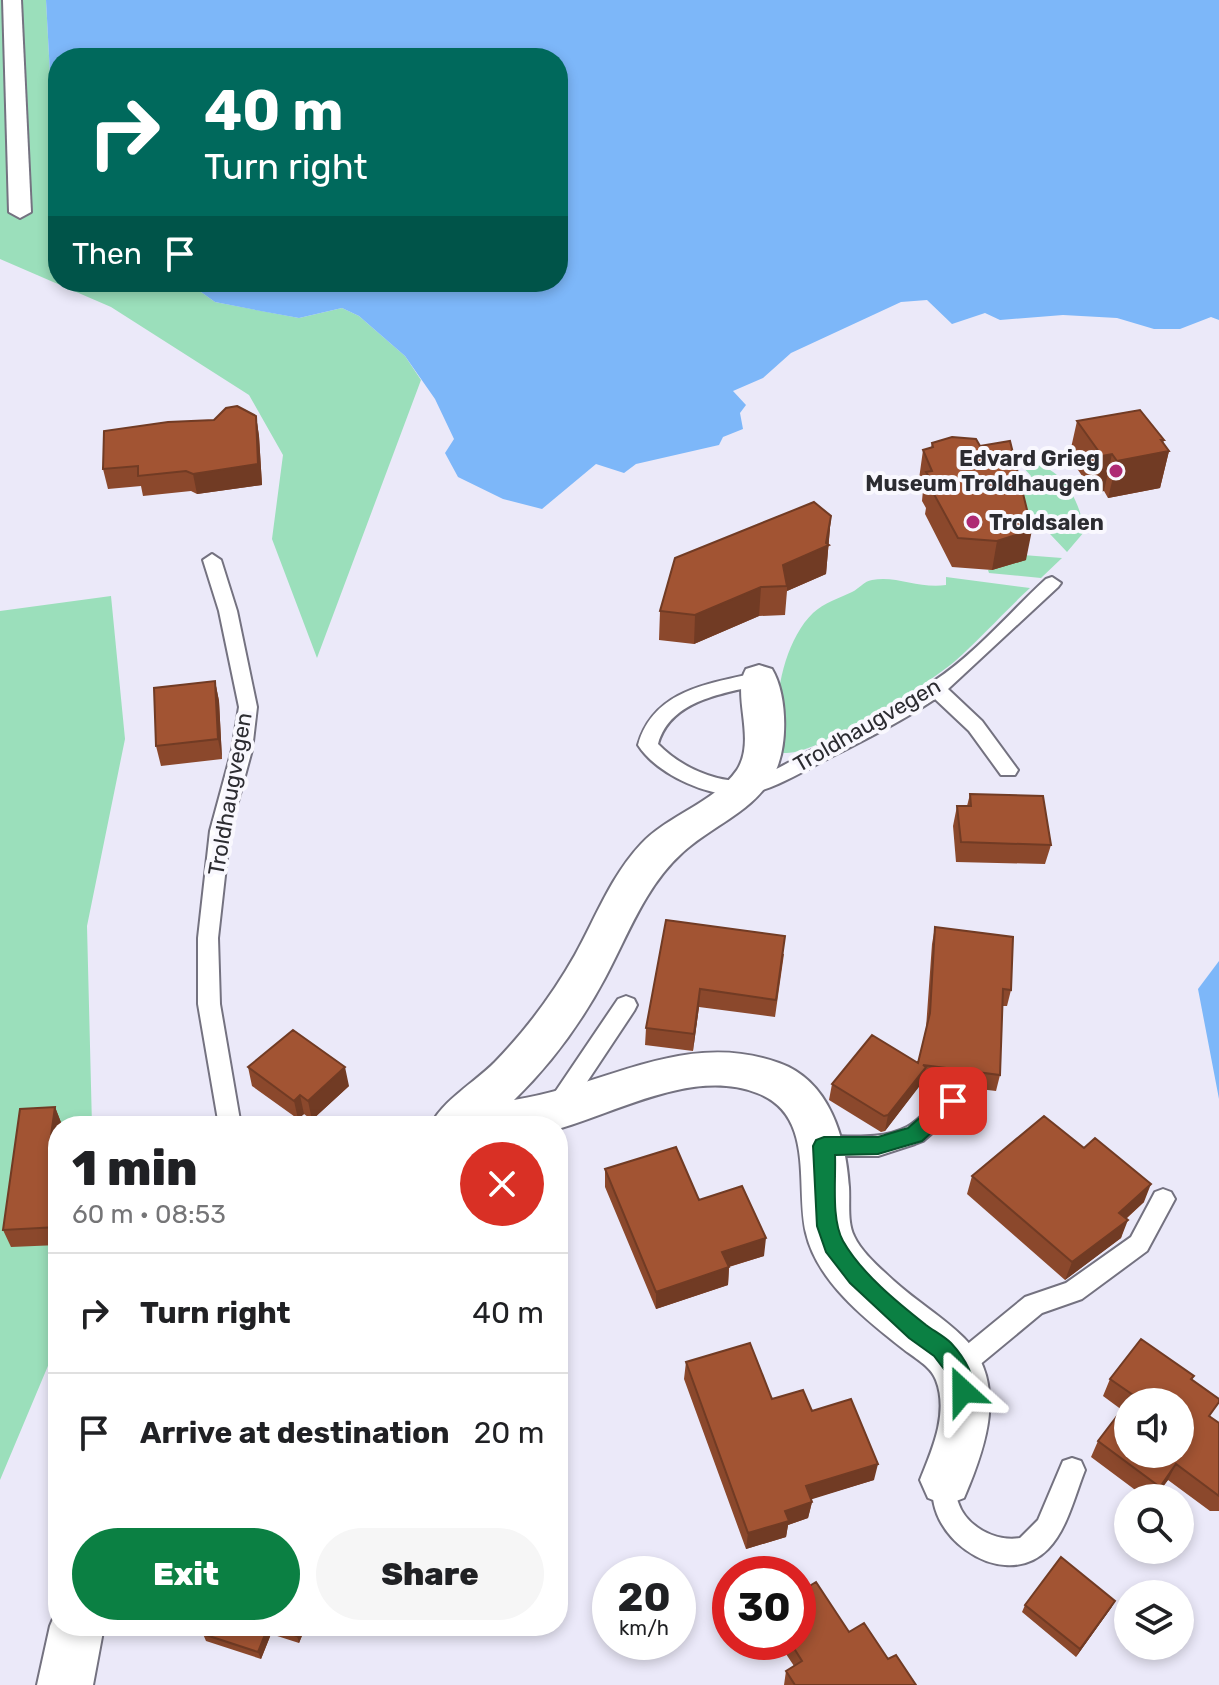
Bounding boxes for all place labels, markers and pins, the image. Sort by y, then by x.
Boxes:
place label: Edvard Grieg Museum Troldhaugen [865,445,1100,497]
marker: Edvard Grieg Museum Troldhaugen [1107,462,1125,480]
place label: Troldsalen [989,509,1104,536]
marker: Troldsalen [964,513,982,531]
pin [919,1067,987,1135]

